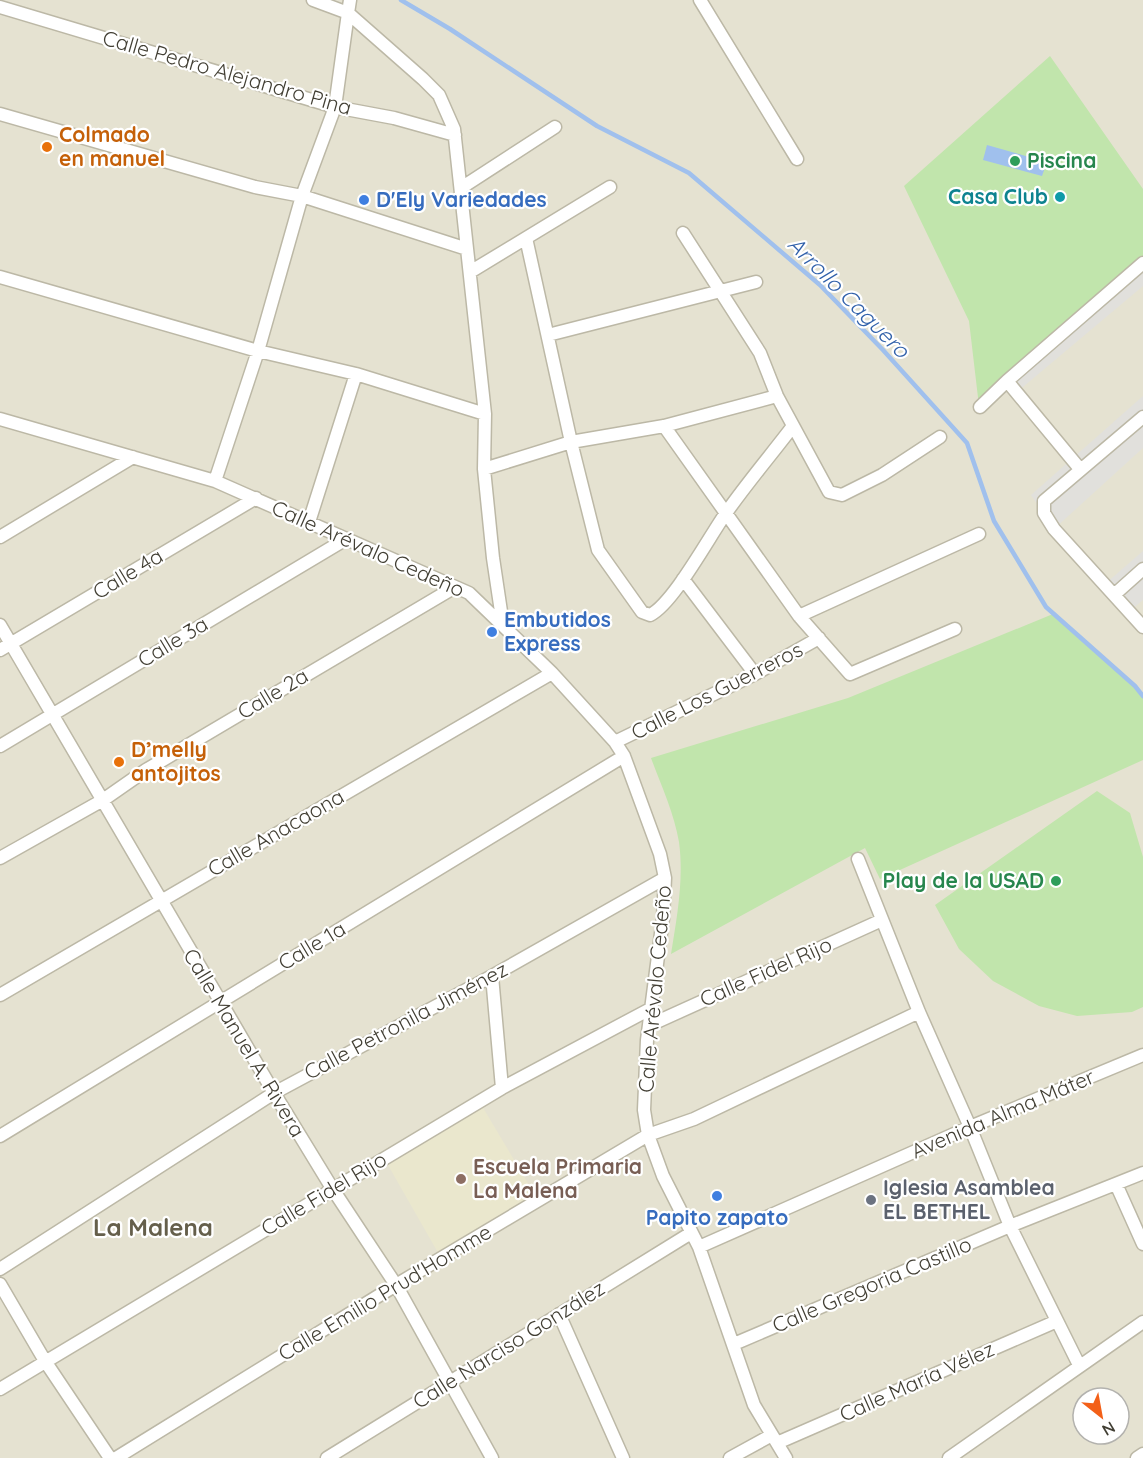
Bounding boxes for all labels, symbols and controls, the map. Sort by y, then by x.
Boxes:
street label: Calle Pedro Alejandro Pina [100,24,355,120]
place label: Colmado en manuel [59,121,165,171]
marker: Colmado en manuel [40,140,54,154]
place label: Piscina [1027,147,1096,173]
marker: Piscina [1008,154,1022,168]
place label: Casa Club [948,183,1048,209]
place label: D'Ely Variedades [376,186,547,212]
marker: Casa Club [1053,190,1067,204]
marker: D'Ely Variedades [357,193,371,207]
water label: Arrollo Caguero [782,230,917,365]
street label: Calle Arévalo Cedeño [268,494,469,602]
street label: Calle 4a [88,542,167,604]
place label: Embutidos Express [504,606,611,656]
street label: Calle 3a [133,610,212,672]
marker: Embutidos Express [485,625,499,639]
street label: Calle Los Guerreros [626,636,807,745]
street label: Calle 2a [232,662,313,724]
place label: D’melly antojitos [131,736,221,786]
marker: D’melly antojitos [112,755,126,769]
street label: Calle Anacaona [203,783,348,882]
place label: Play de la USAD [883,867,1044,893]
marker: Play de la USAD [1049,874,1063,888]
street label: Calle Arévalo Cedeño [632,884,676,1094]
street label: Calle 1a [273,915,350,975]
street label: Calle Fidel Rijo [695,930,836,1012]
street label: Calle Manuel A. Rivera [178,944,311,1141]
street label: Calle Petronila Jiménez [299,955,512,1085]
street label: Avenida Alma Máter [907,1063,1098,1163]
street label: Calle Fidel Rijo [256,1145,391,1241]
place label: Escuela Primaria La Malena [473,1153,642,1203]
marker: Escuela Primaria La Malena [454,1172,468,1186]
place label: Iglesia Asamblea EL BETHEL [883,1174,1055,1224]
marker: Papito zapato [710,1189,724,1203]
marker: Iglesia Asamblea EL BETHEL [864,1193,878,1207]
place label: Papito zapato [646,1204,788,1230]
district label: La Malena [93,1212,213,1242]
street label: Calle Emilio Prud'Homme [273,1218,496,1366]
street label: Calle Gregoria Castillo [768,1230,975,1338]
street label: Calle Narciso González [408,1274,609,1414]
street label: Calle María Vélez [835,1335,998,1427]
north arrow [1071,1386,1131,1446]
text: N [1099,1417,1119,1440]

